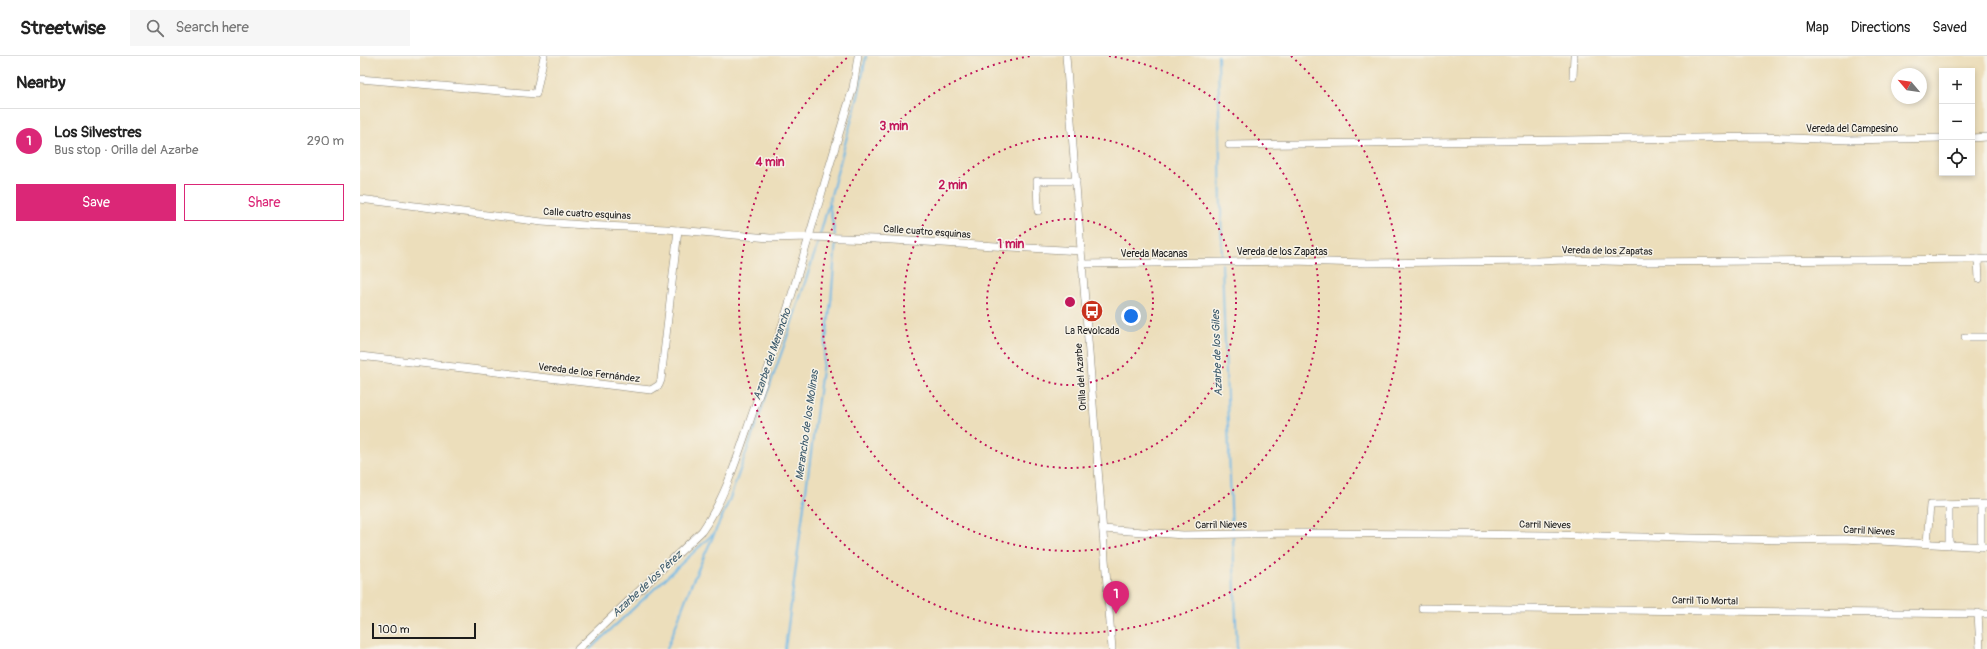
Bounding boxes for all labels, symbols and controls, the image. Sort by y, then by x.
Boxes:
search box [130,10,410,46]
text: Streetwise [20,16,106,40]
icon: search [144,17,166,39]
text: Search here [176,18,249,37]
text: Map [1806,19,1829,36]
text: Directions [1851,19,1910,36]
text: Saved [1932,19,1967,36]
north arrow [1891,68,1927,104]
map controls [1939,68,1975,176]
button: + [1939,68,1975,104]
text: Nearby [16,72,65,93]
button: − [1939,104,1975,140]
text: 3 min [880,119,909,134]
text: Los Silvestres [54,123,142,142]
street label: Vereda del Campesino [1806,123,1899,135]
text: 1 [26,133,32,149]
text: 290 m [307,133,344,149]
button: locate [1939,140,1975,176]
text: Bus stop · Orilla del Azarbe [54,142,198,158]
text: 4 min [754,155,785,170]
text: 2 min [939,178,968,193]
button: Save [16,184,176,221]
button: Share [184,184,344,221]
street label: Calle cuatro esquinas [543,206,632,222]
street label: Calle cuatro esquinas [883,223,972,241]
text: 1 min [998,237,1025,252]
street label: Vereda de los Zapatas [1561,244,1653,258]
street label: Vereda de los Zapatas [1236,246,1328,258]
street label: Vereda Macanas [1121,248,1188,260]
centre of rings [1063,295,1077,309]
bus stop icon: La Revolcada [1079,298,1105,324]
water label: Azarbe del Merancho [750,306,794,401]
your location [1121,306,1141,326]
water label: Azarbe de los Giles [1209,309,1225,396]
place label: La Revolcada [1065,325,1120,337]
street label: Orilla del Azarbe [1073,343,1089,411]
street label: Vereda de los Fernández [537,361,641,385]
water label: Merancho de los Molinas [793,368,821,481]
street label: Carril Nieves [1195,519,1247,531]
street label: Carril Nieves [1519,519,1571,531]
street label: Carril Nieves [1843,524,1896,538]
water label: Azarbe de los Pérez [609,547,686,620]
pin: 1 [1103,581,1129,614]
street label: Carril Tio Mortal [1672,594,1738,608]
scale bar [372,621,476,640]
text: 100 m [378,623,409,636]

